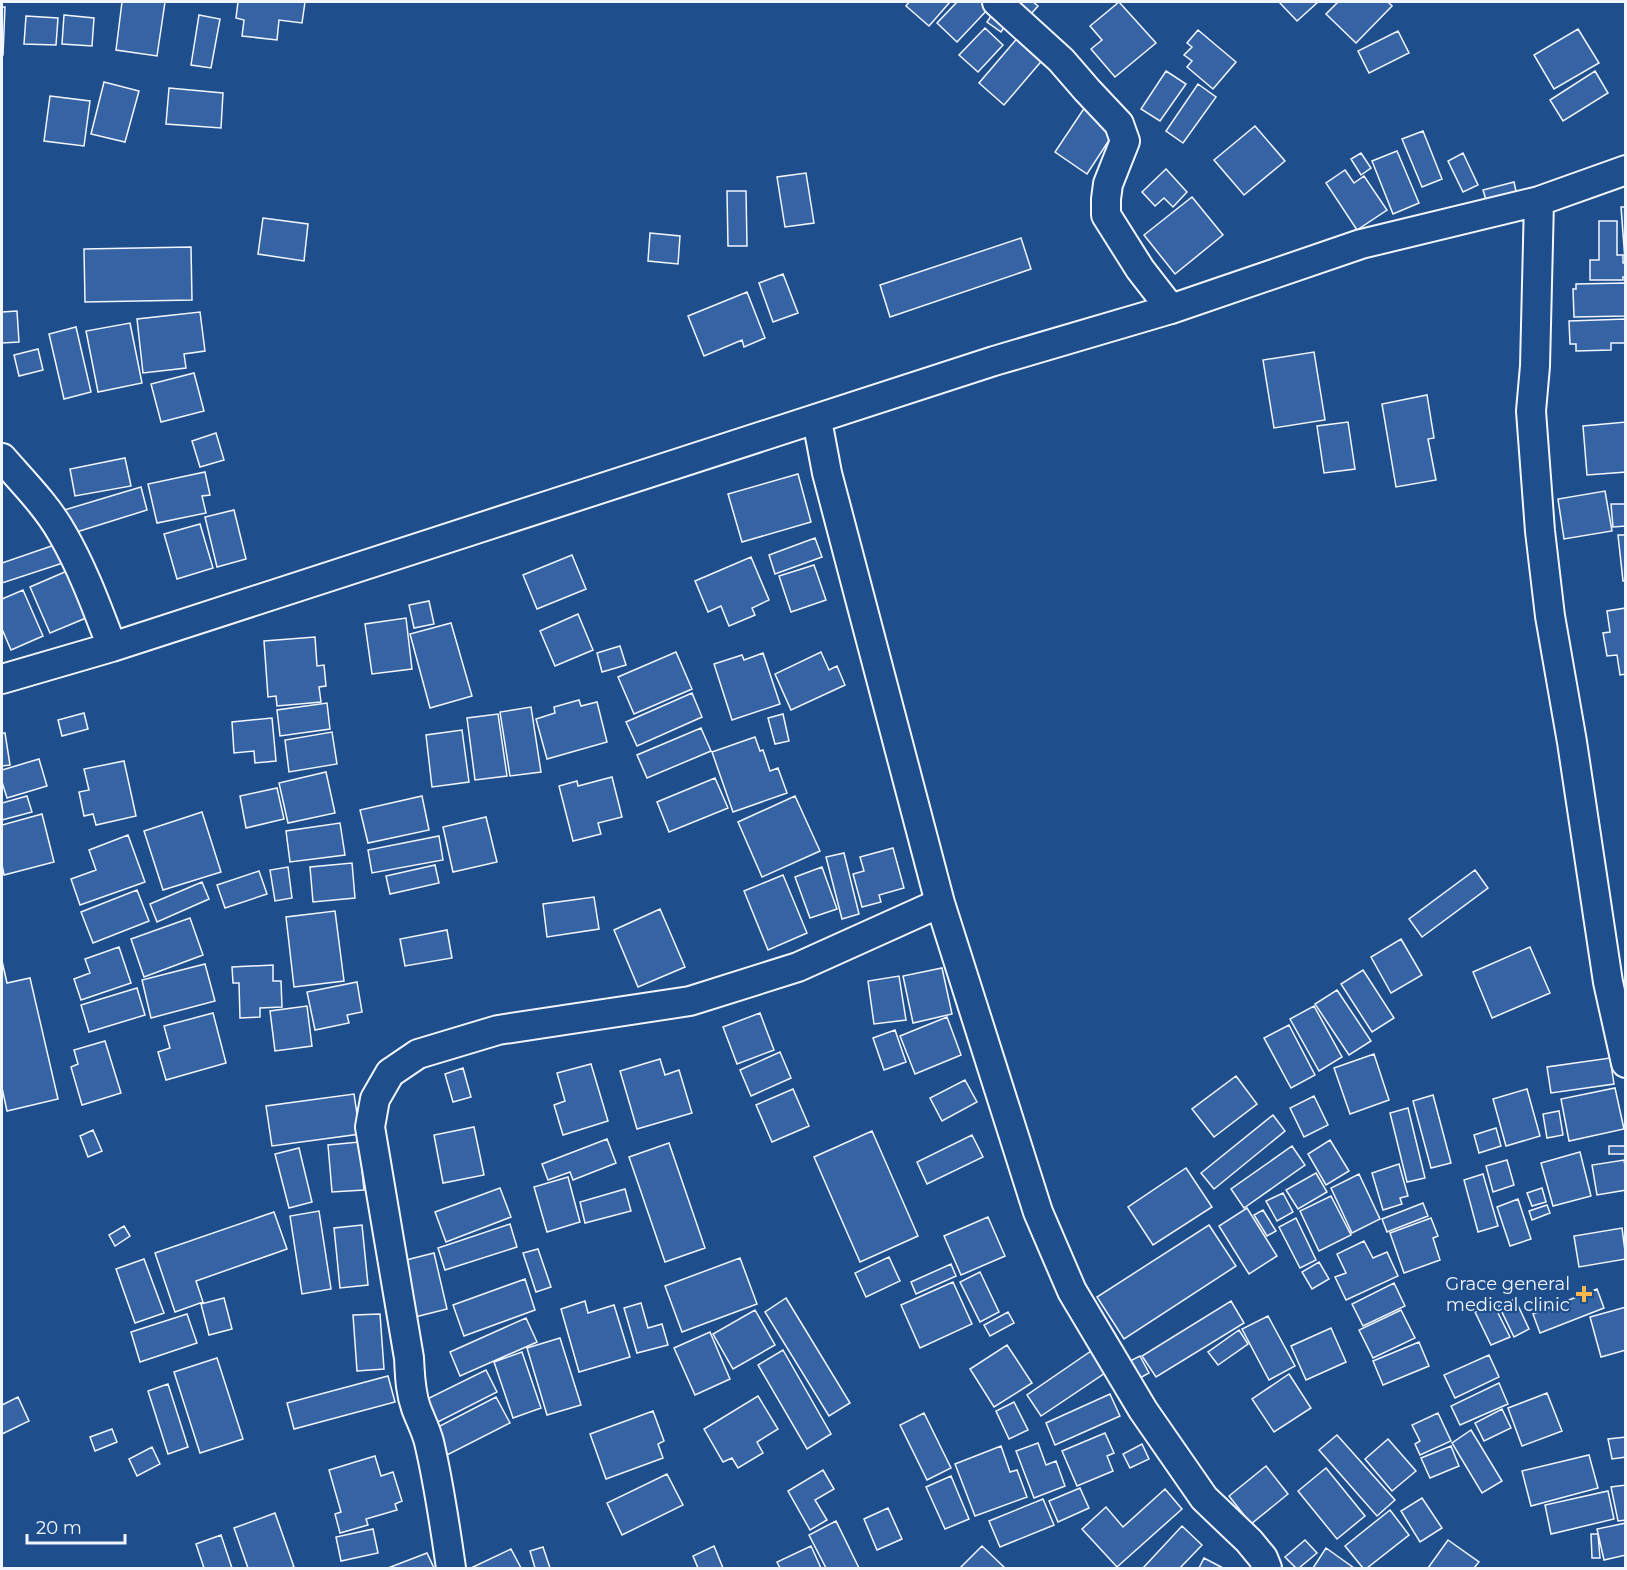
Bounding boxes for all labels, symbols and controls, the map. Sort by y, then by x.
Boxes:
place label: Grace general medical clinic [1445,1273,1570,1316]
marker: Grace general medical clinic [1575,1285,1593,1303]
scale bar [27,1507,124,1545]
text: 20 m [36,1517,82,1539]

